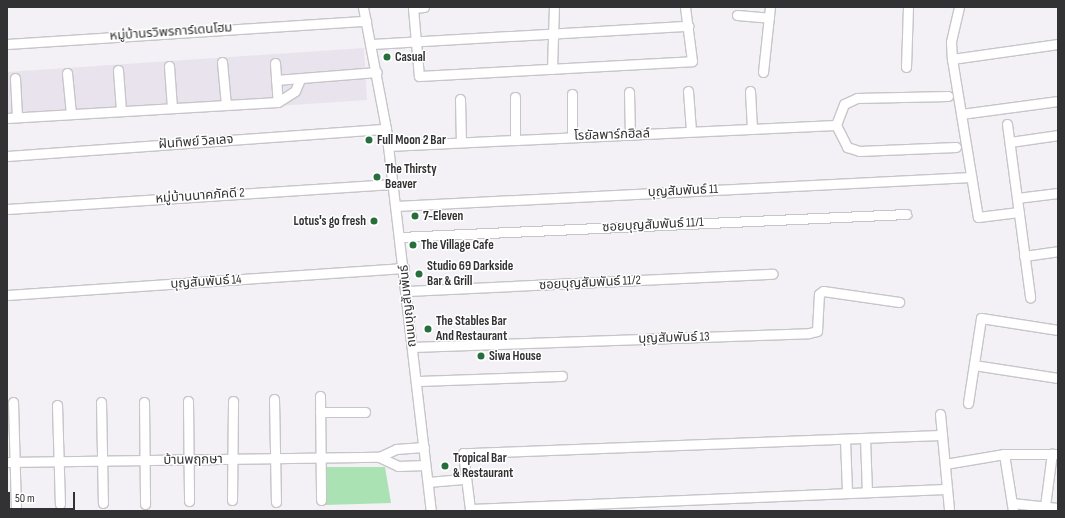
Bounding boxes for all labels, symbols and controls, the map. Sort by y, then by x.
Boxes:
street label: หมู่บ้านรวิพรการ์เดนโฮม [109,20,233,44]
place label: Casual [395,49,425,65]
marker: Casual [382,52,392,62]
street label: โรยัลพาร์กฮิลล์ [574,126,650,144]
street label: ฝันทิพย์ วิลเลจ [158,132,234,152]
place label: Full Moon 2 Bar [377,132,446,148]
marker: Full Moon 2 Bar [364,135,374,145]
place label: The Thirsty Beaver [385,162,437,193]
marker: The Thirsty Beaver [372,172,382,182]
street label: บุญสัมพันธ์ 11 [647,181,719,201]
street label: หมู่บ้านนาคภัคดี 2 [155,185,245,207]
place label: 7-Eleven [423,208,463,224]
marker: 7-Eleven [410,211,420,221]
place label: Lotus's go fresh [294,213,366,229]
street label: ซอยบุญสัมพันธ์ 11/1 [602,215,704,235]
marker: Lotus's go fresh [369,216,379,226]
place label: The Village Cafe [421,237,494,253]
marker: The Village Cafe [408,240,418,250]
place label: Studio 69 Darkside Bar & Grill [427,259,513,290]
street label: ถนนบุญสัมพันธ์ [396,264,420,348]
marker: Studio 69 Darkside Bar & Grill [414,269,424,279]
street label: บุญสัมพันธ์ 14 [170,272,242,292]
street label: ซอยบุญสัมพันธ์ 11/2 [539,273,641,293]
place label: The Stables Bar And Restaurant [436,314,507,345]
marker: The Stables Bar And Restaurant [423,324,433,334]
street label: บุญสัมพันธ์ 13 [638,329,710,347]
place label: Siwa House [489,348,541,364]
marker: Siwa House [476,351,486,361]
place label: Tropical Bar & Restaurant [453,451,513,482]
street label: บ้านพฤกษา [163,452,223,468]
marker: Tropical Bar & Restaurant [440,461,450,471]
scale bar [10,484,77,510]
text: 50 m [15,491,35,506]

